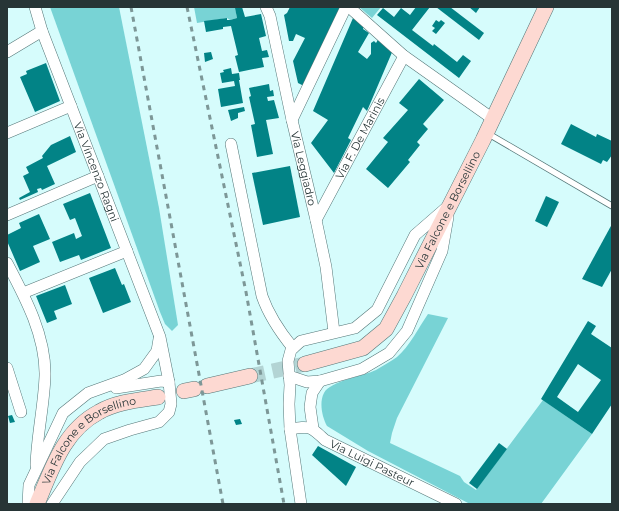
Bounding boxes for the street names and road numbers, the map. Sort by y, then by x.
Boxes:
street label: Via F. De Marinis [332,94,388,181]
street label: Via Vincenzo Ragni [71,120,122,224]
street label: Via Leggiadro [288,130,319,207]
street label: Via Falcone e Borsellino [412,149,483,271]
street label: Via Falcone e Borsellino [39,393,137,487]
street label: Via Luigi Pasteur [328,437,417,490]

